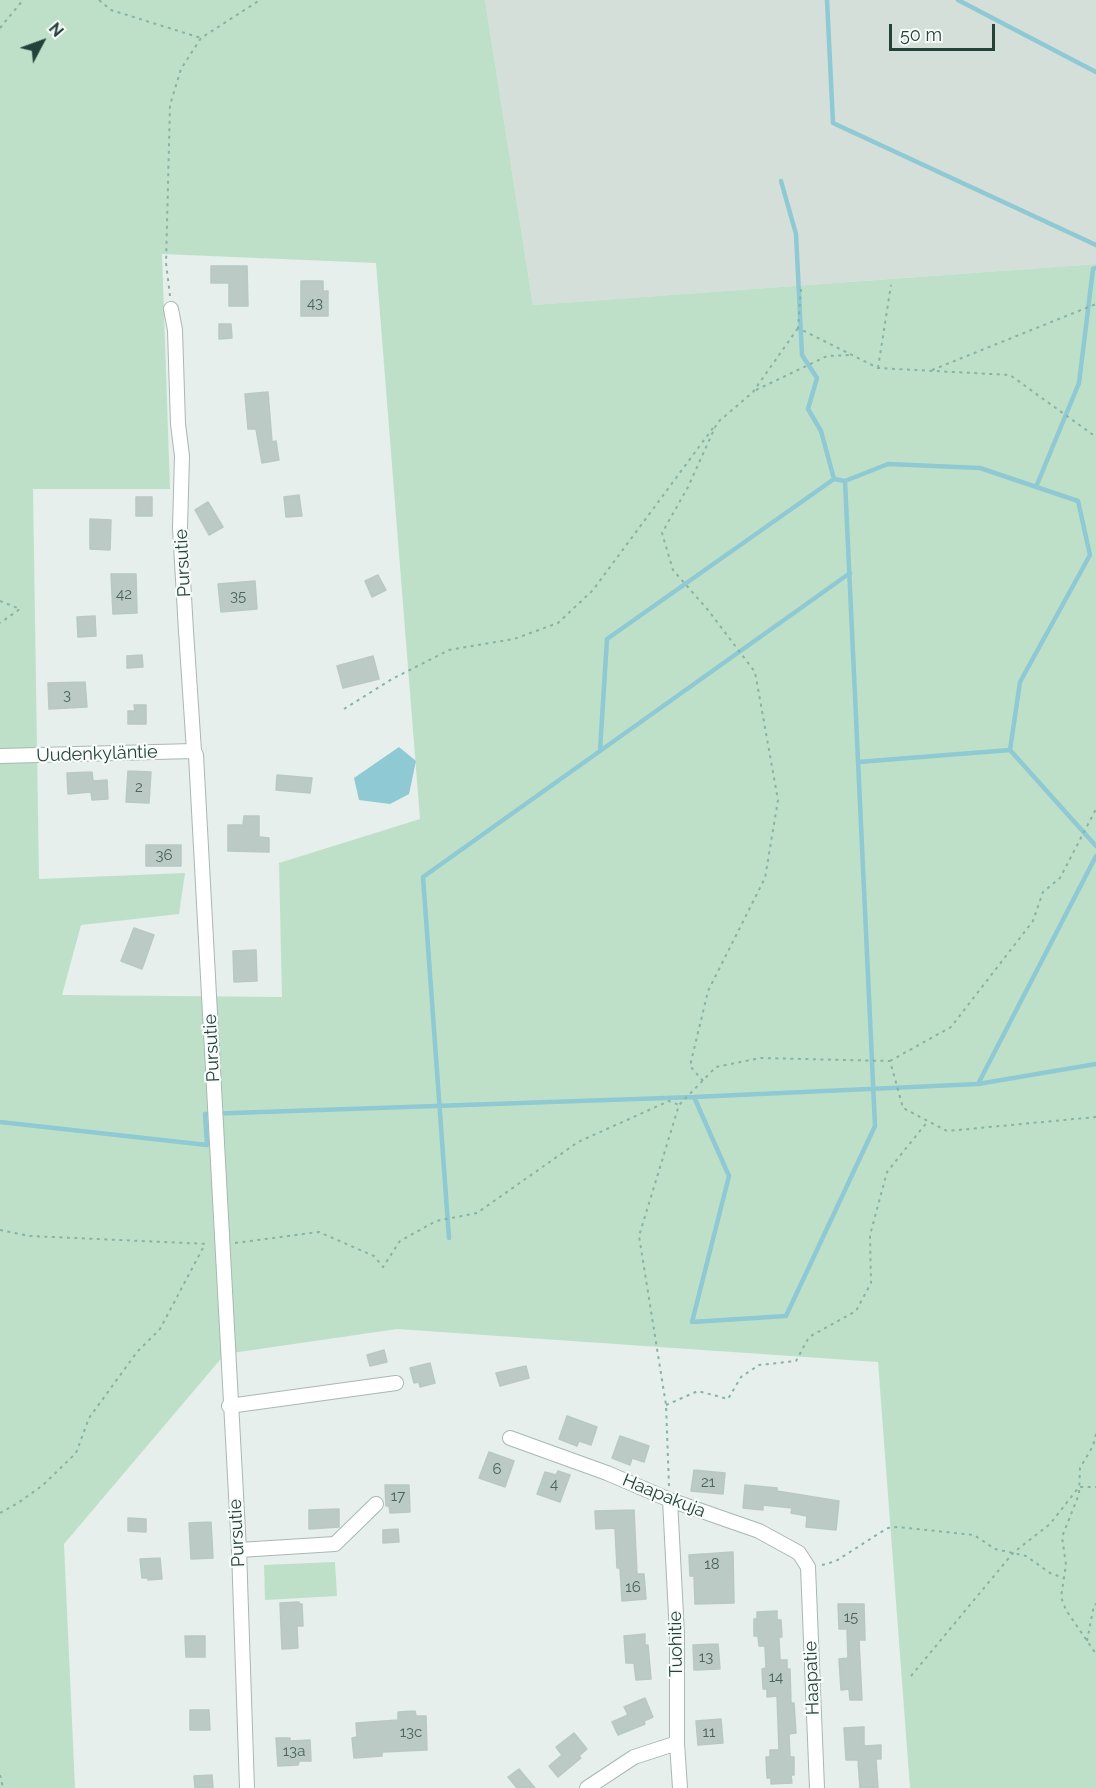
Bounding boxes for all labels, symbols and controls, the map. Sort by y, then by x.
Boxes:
north arrow [12,12,72,72]
scale bar [892,12,998,50]
text: N [45,19,67,41]
text: 50 m [900,24,942,45]
house number: 43 [307,294,323,312]
street label: Pursutie [170,528,196,598]
house number: 42 [116,585,132,603]
house number: 35 [230,587,246,605]
house number: 3 [63,686,71,704]
street label: Uudenkyläntie [36,741,158,767]
house number: 2 [135,778,143,796]
house number: 36 [155,846,173,864]
street label: Pursutie [199,1013,225,1083]
house number: 6 [492,1460,502,1478]
street label: Haapakuja [619,1470,709,1522]
house number: 21 [701,1473,715,1491]
house number: 4 [550,1475,558,1493]
house number: 17 [391,1487,405,1505]
street label: Pursutie [224,1498,250,1568]
house number: 18 [704,1555,720,1573]
house number: 16 [625,1578,641,1596]
house number: 15 [844,1608,858,1626]
street label: Tuohitie [665,1611,687,1677]
street label: Haapatie [800,1641,824,1715]
house number: 13 [699,1648,713,1666]
house number: 14 [769,1668,783,1686]
house number: 13c [400,1723,422,1741]
house number: 11 [703,1723,715,1741]
house number: 13a [283,1742,305,1760]

